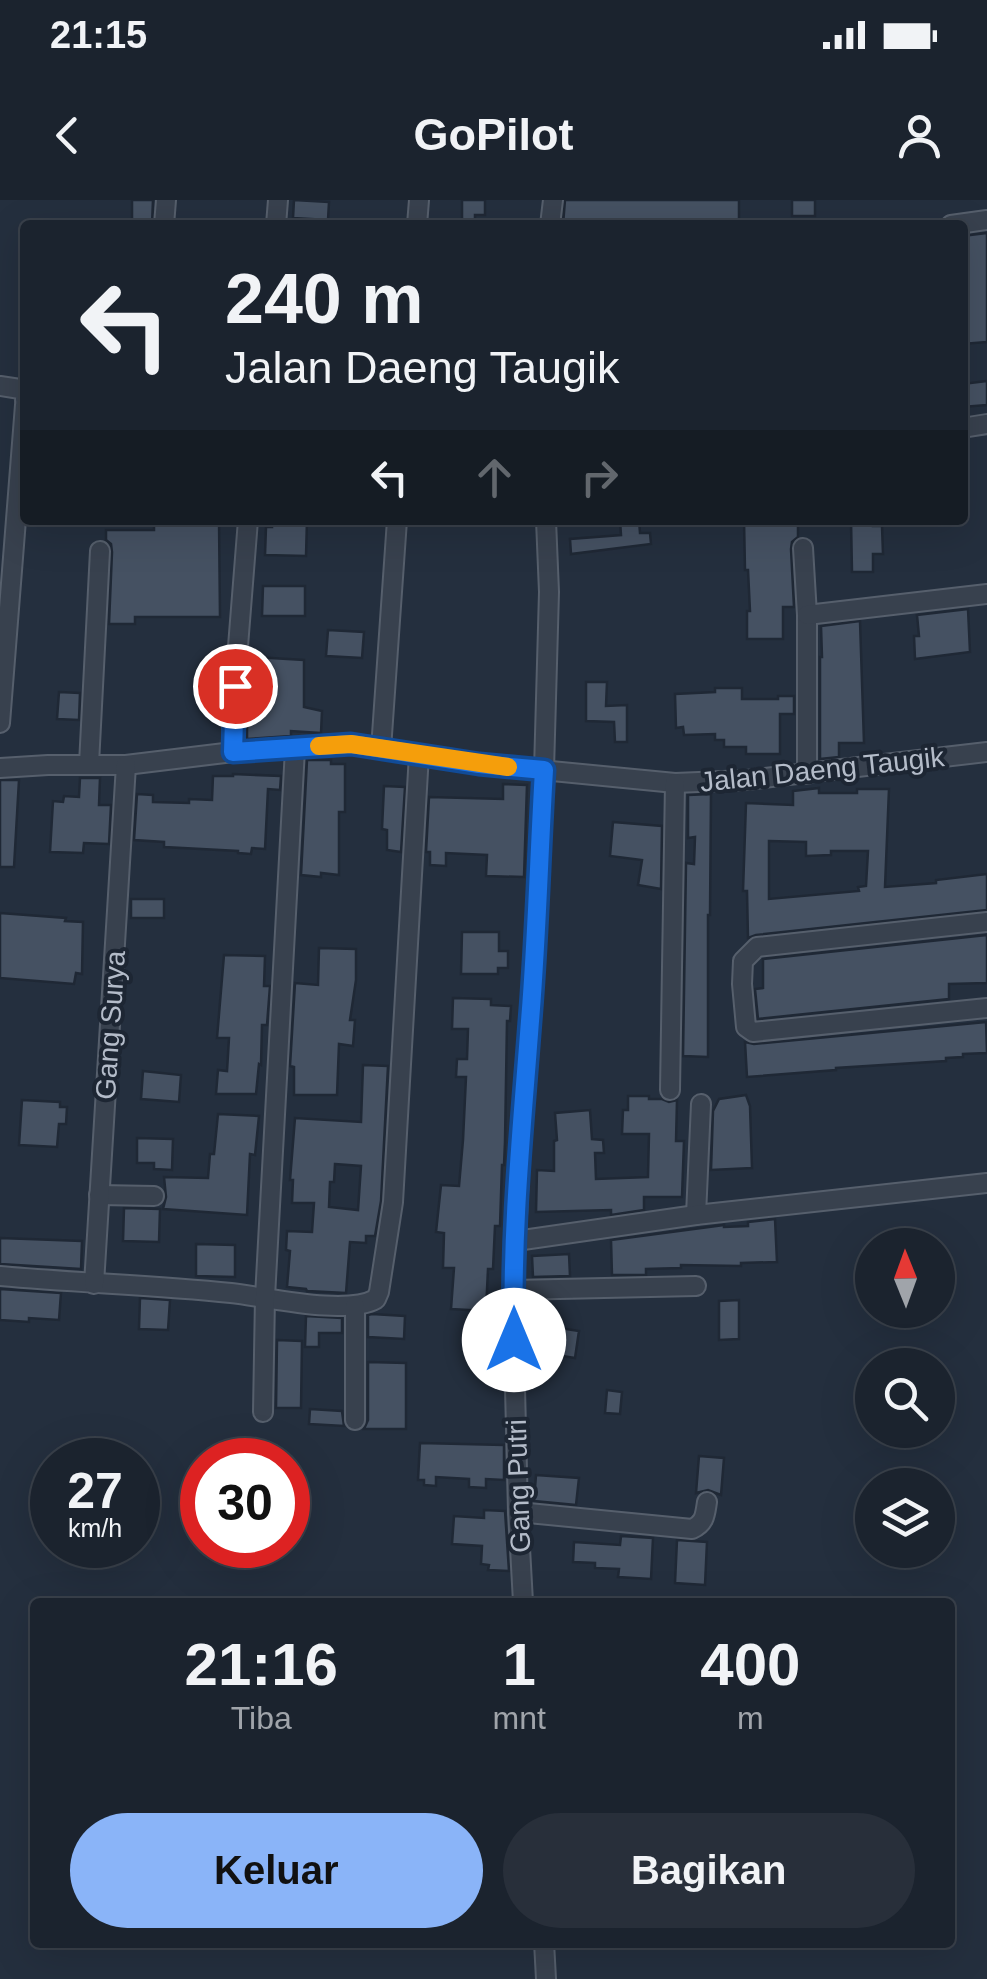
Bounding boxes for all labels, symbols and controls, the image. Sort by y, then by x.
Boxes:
text: 21:15 [50,14,147,56]
icon: back [40,108,95,163]
icon: person [892,108,947,163]
text: GoPilot [414,109,573,160]
icon: left [60,260,190,390]
text: 240 m [225,260,423,338]
text: Jalan Daeng Taugik [225,342,619,393]
icon: left [362,450,417,505]
icon: ahead [467,450,522,505]
icon: right [572,450,627,505]
pin [193,644,278,729]
icon: arrive [208,659,263,714]
street label: Jalan Daeng Taugik [698,741,947,798]
street label: Gang Surya [90,949,131,1101]
north arrow [855,1228,955,1328]
map controls [855,1228,955,1568]
position arrow [462,1288,566,1392]
button: search [855,1348,955,1448]
street label: Gang Putri [501,1419,536,1553]
speed limit sign: 30 [180,1438,310,1568]
text: 27 [67,1463,123,1519]
button: layers [855,1468,955,1568]
text: km/h [68,1514,122,1542]
text: 21:16 [185,1631,338,1698]
text: 1 [502,1631,536,1698]
text: 400 [700,1631,800,1698]
text: Tiba [231,1700,292,1736]
text: mnt [493,1700,546,1736]
text: m [737,1700,764,1736]
button: Keluar [70,1813,483,1928]
button: Bagikan [503,1813,915,1928]

